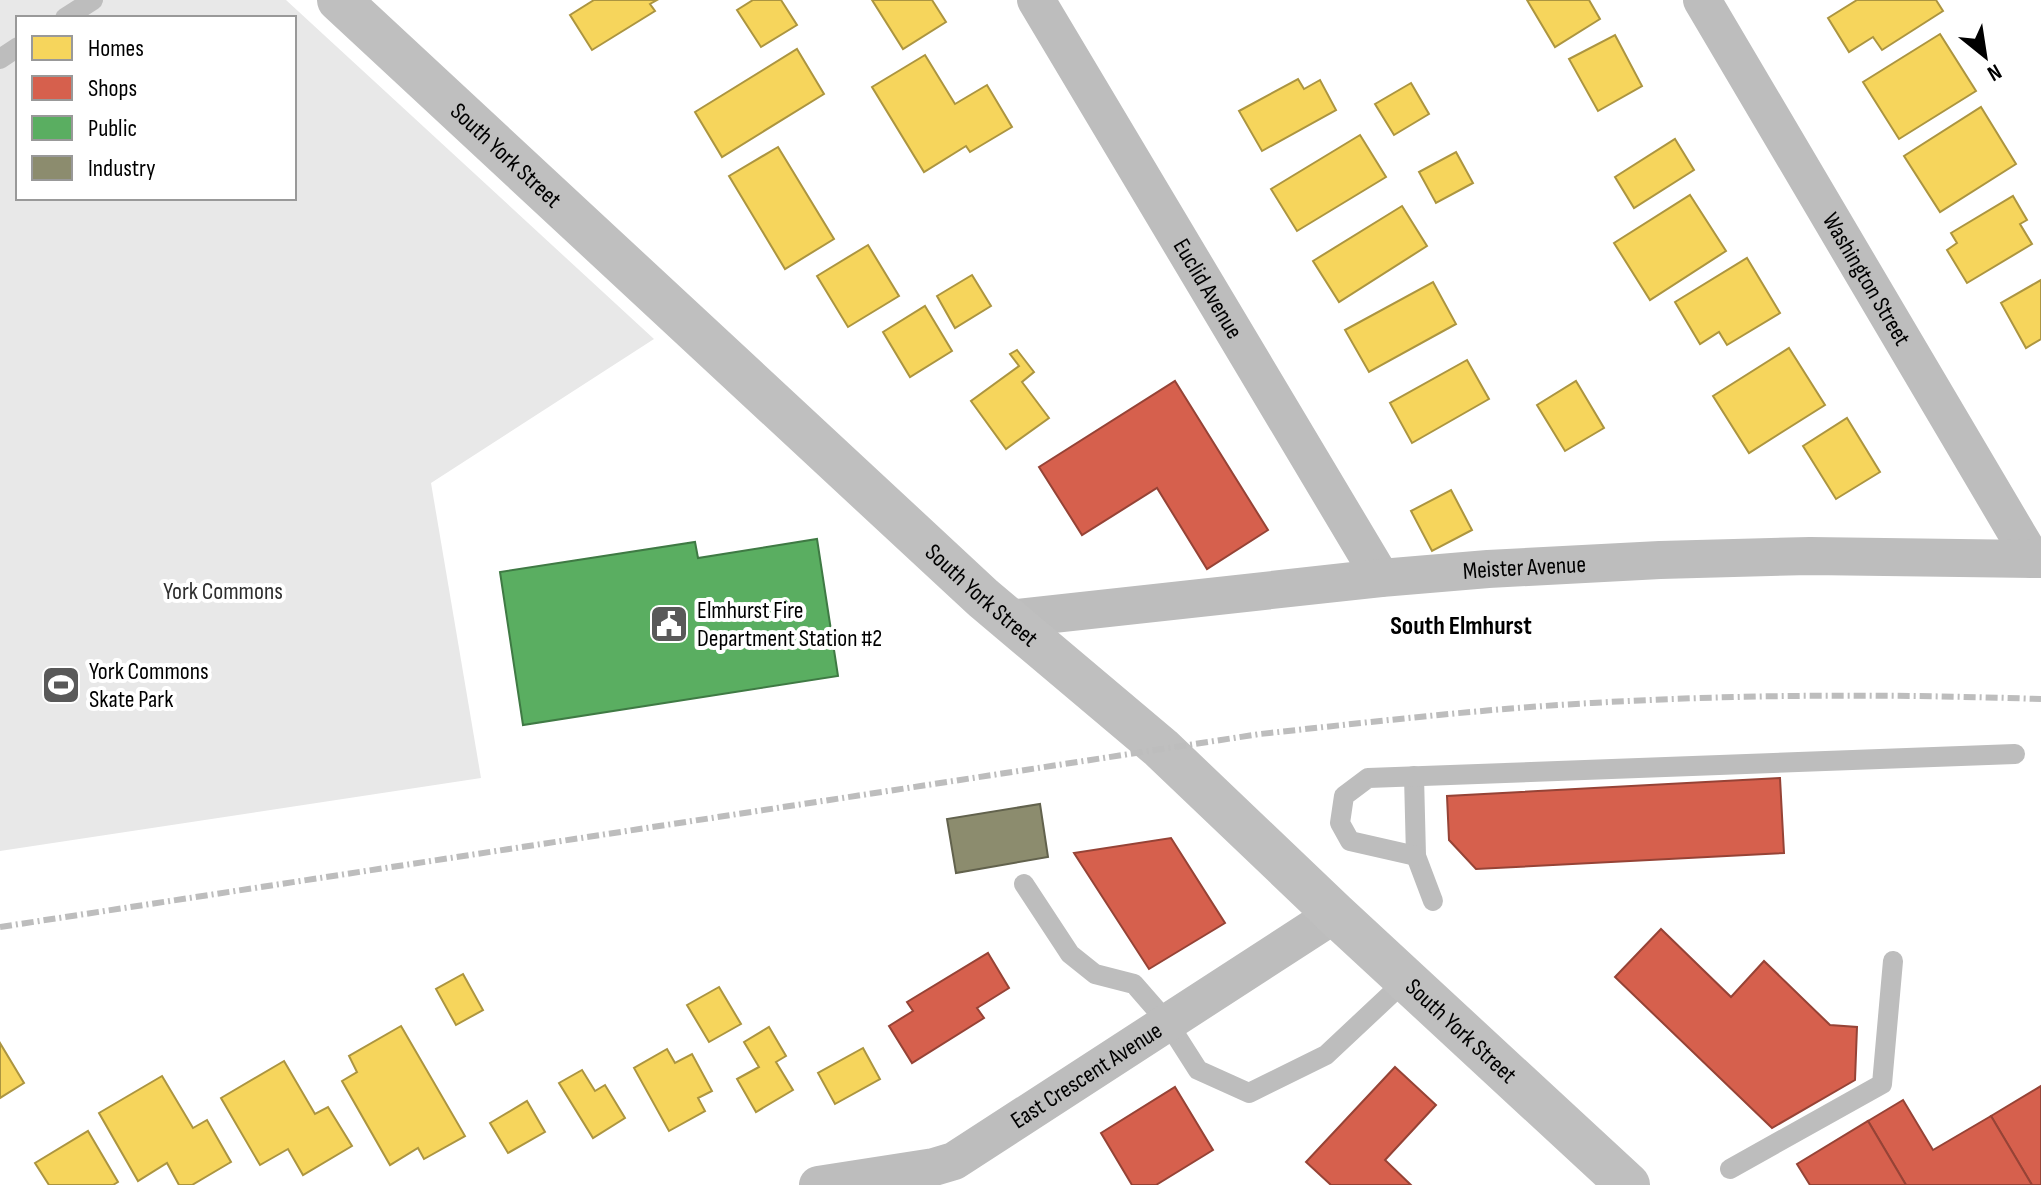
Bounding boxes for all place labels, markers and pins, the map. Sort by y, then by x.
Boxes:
place label: Elmhurst Fire Department Station #2 [697,596,882,653]
public building icon: Elmhurst Fire Department Station #2 [648,603,690,645]
place label: York Commons Skate Park [89,657,209,714]
sports icon: York Commons Skate Park [40,664,82,706]

